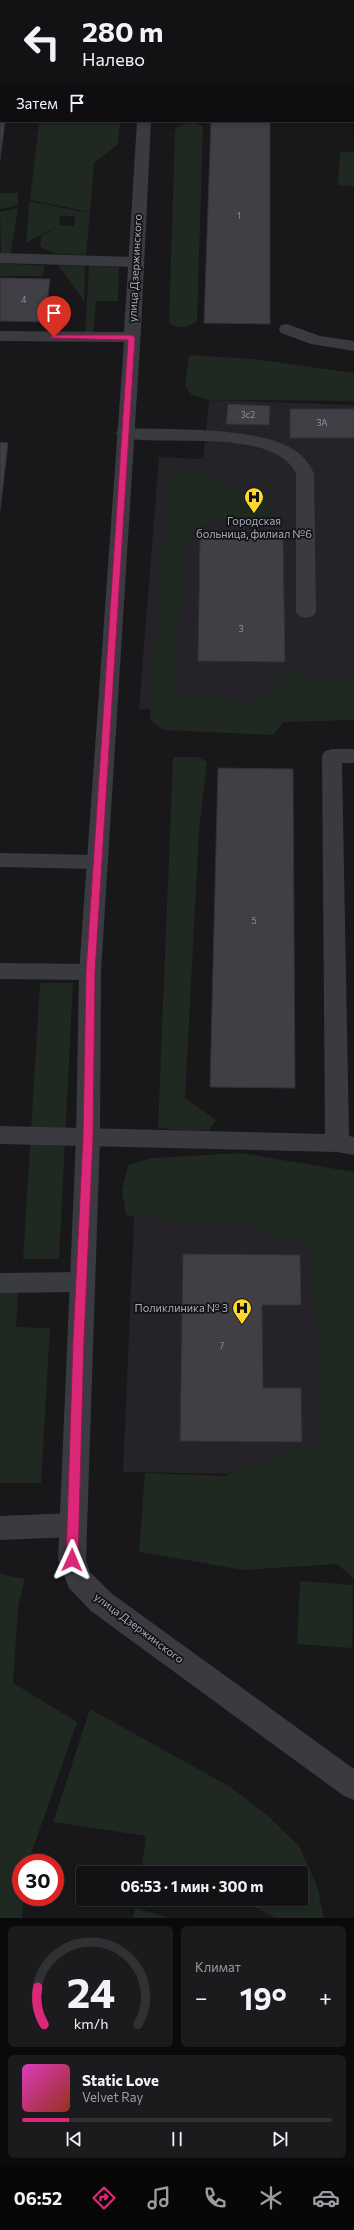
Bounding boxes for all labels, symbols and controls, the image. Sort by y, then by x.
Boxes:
text: 280 m [82,14,163,48]
icon: left [16,16,68,68]
text: Налево [82,48,145,70]
icon: arrive [66,92,88,114]
text: Затем [16,94,58,112]
house number: 1 [237,210,241,221]
street label: улица Дзержинского [125,213,144,322]
house number: 4 [21,294,27,305]
pin [37,296,71,337]
icon: arrive [43,302,65,324]
house number: 3с2 [241,409,255,420]
house number: 3А [316,417,328,428]
hospital icon: Городская больница, филиал №6 [243,486,265,514]
place label: Городская больница, филиал №6 [196,514,312,540]
house number: 3 [238,623,244,634]
house number: 5 [251,915,257,926]
hospital icon: Поликлиника № 3 [231,1297,253,1325]
place label: Поликлиника № 3 [135,1301,228,1314]
house number: 7 [220,1340,225,1351]
position arrow [51,1539,93,1581]
street label: улица Дзержинского [92,1590,187,1666]
speed limit sign: 30 [12,1854,64,1906]
text: 06:53 · 1 мин · 300 m [121,1877,263,1895]
text: Климат [195,1959,241,1975]
text: 24 [66,1965,115,2016]
text: 19° [240,1979,287,2016]
text: − [195,1984,208,2011]
text: + [319,1984,332,2011]
text: km/h [73,2013,108,2031]
text: Static Love [82,2071,159,2089]
text: Velvet Ray [82,2089,143,2105]
icon: previous [63,2128,85,2150]
icon: pause [166,2128,188,2150]
icon: next [269,2128,291,2150]
icon: directions [90,2184,118,2212]
icon: music [145,2184,173,2212]
icon: phone [201,2184,229,2212]
icon: climate [257,2184,285,2212]
icon: car [312,2184,340,2212]
text: 06:52 [14,2187,62,2209]

